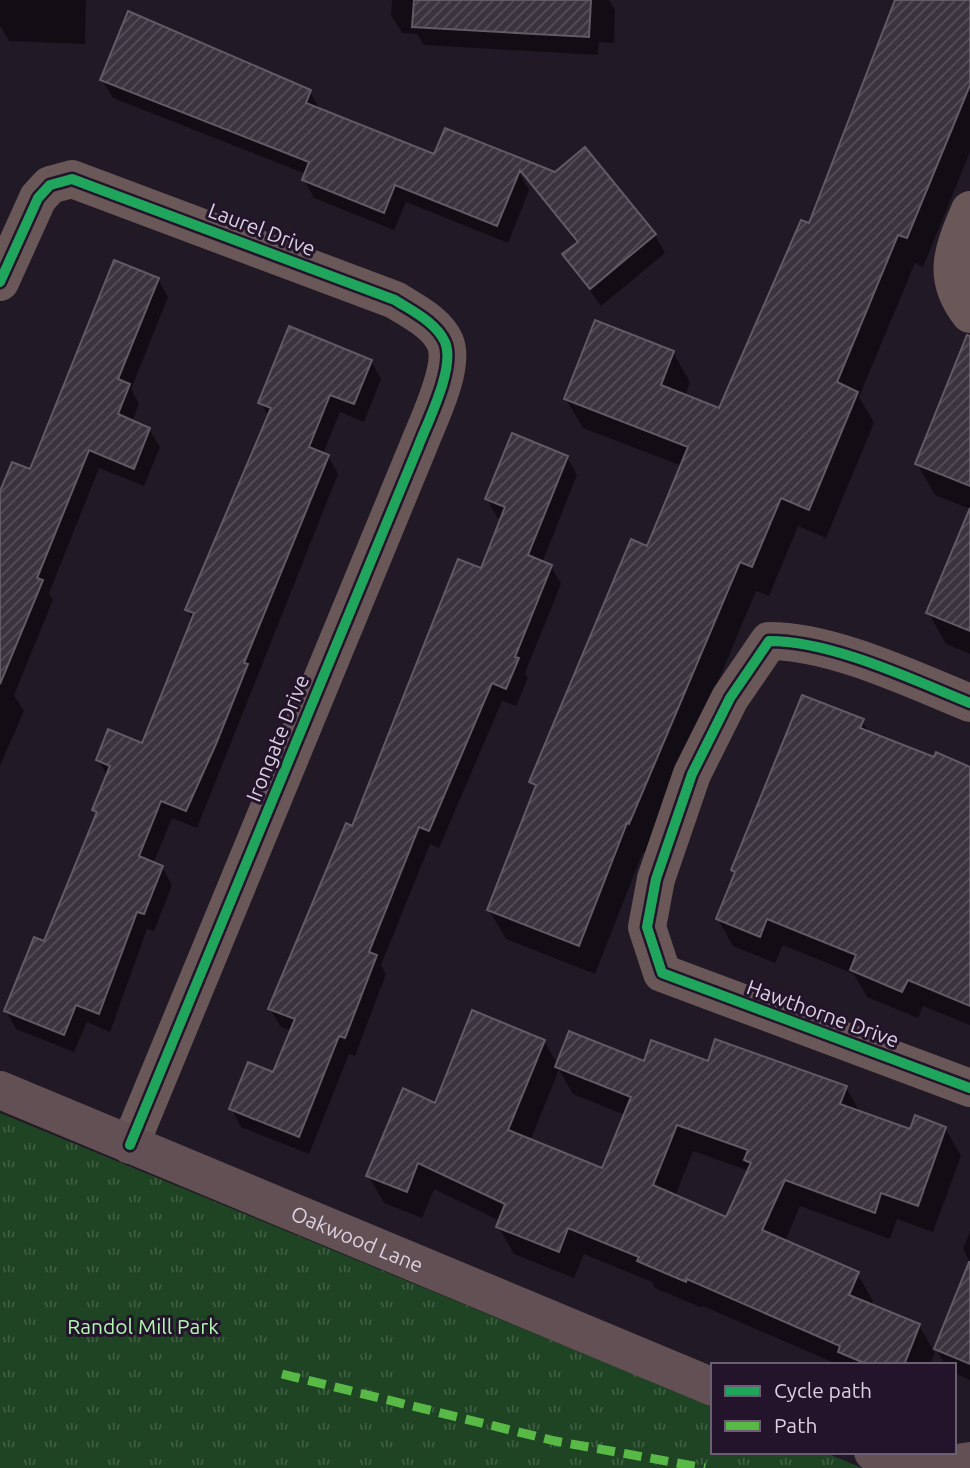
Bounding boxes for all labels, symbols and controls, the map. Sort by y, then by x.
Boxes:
street label: Laurel Drive [205,198,319,260]
street label: Irongate Drive [241,671,313,805]
street label: Hawthorne Drive [744,974,902,1052]
street label: Oakwood Lane [288,1201,427,1277]
park label: Randol Mill Park [67,1314,219,1338]
legend [711,1363,956,1454]
text: Cycle path [774,1378,872,1402]
text: Path [774,1413,817,1437]

